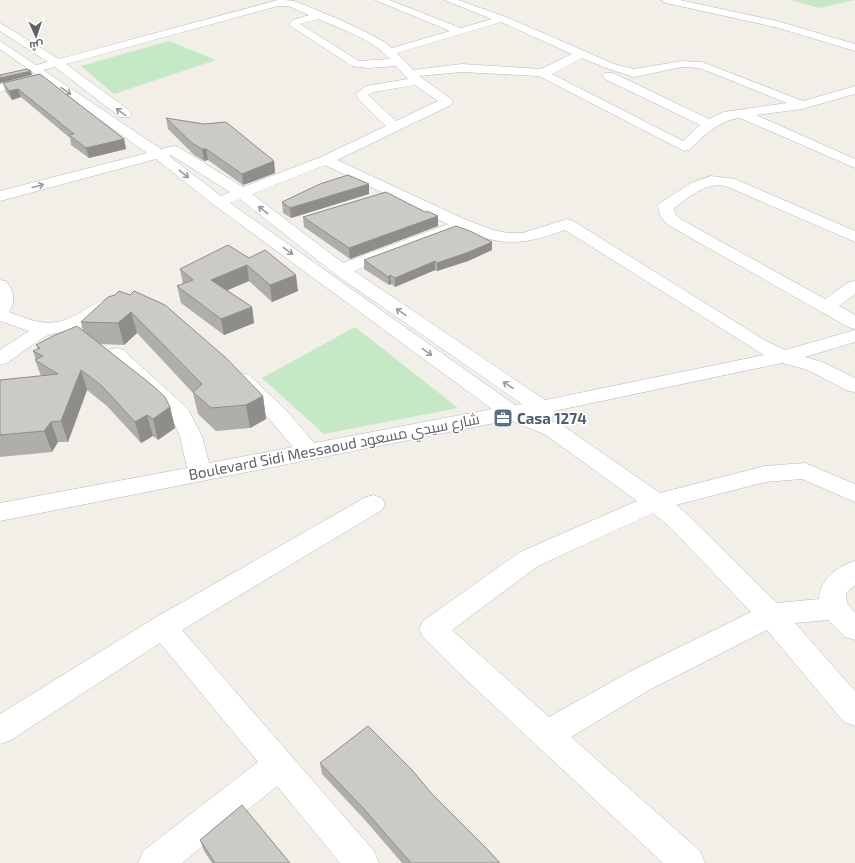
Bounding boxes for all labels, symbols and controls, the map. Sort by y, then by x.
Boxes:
north arrow [16,16,56,56]
text: ش [29,39,44,53]
one-way arrow [60,87,71,95]
one-way arrow [116,108,127,116]
one-way arrow [178,170,189,178]
one-way arrow [31,182,44,189]
one-way arrow [257,206,268,214]
one-way arrow [282,247,293,255]
one-way arrow [395,307,407,315]
one-way arrow [422,348,433,356]
one-way arrow [503,381,514,389]
office icon: Casa 1274 [492,407,514,429]
street label: Boulevard Sidi Messaoud شارع سيدي مسعود [187,409,482,487]
place label: Casa 1274 [517,409,587,427]

